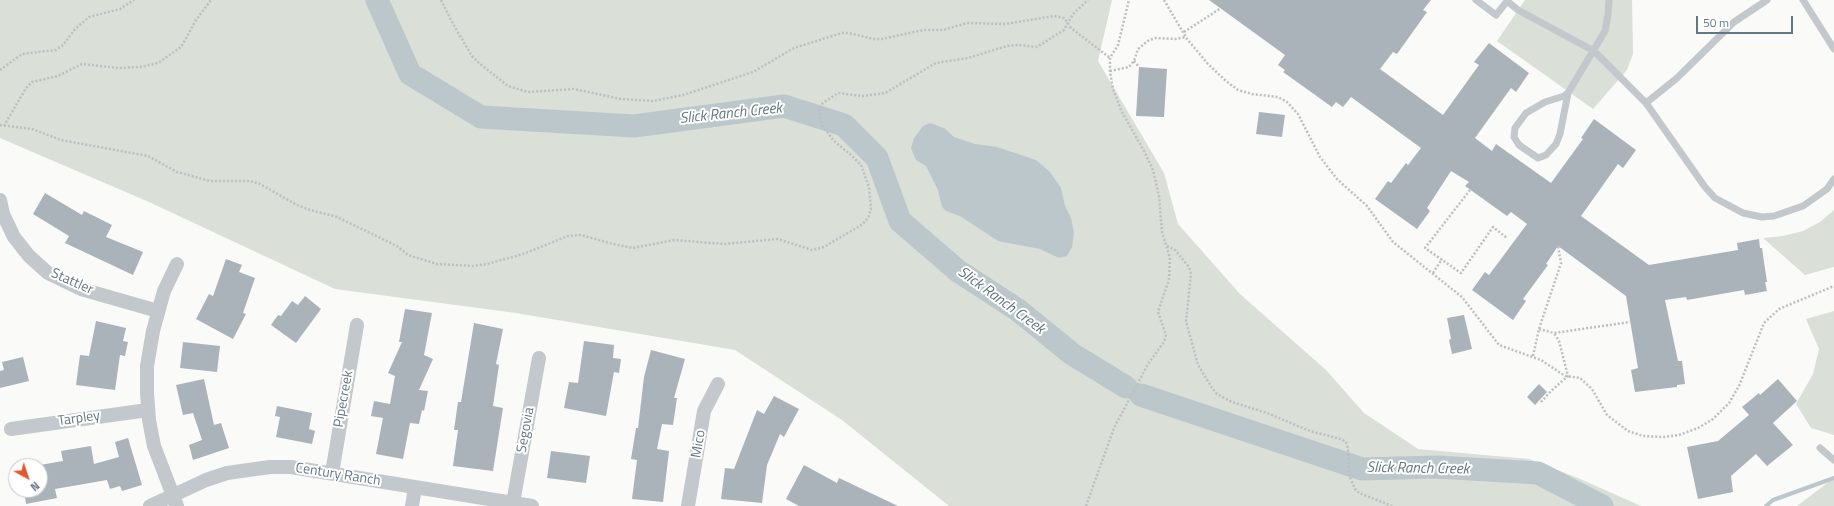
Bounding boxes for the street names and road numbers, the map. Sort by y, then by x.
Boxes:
street label: Stattler [48,265,96,299]
street label: Pipecreek [331,369,357,429]
street label: Segovia [514,406,538,454]
street label: Tarpley [57,408,101,430]
street label: Mico [688,429,710,459]
street label: Century Ranch [294,460,382,490]

